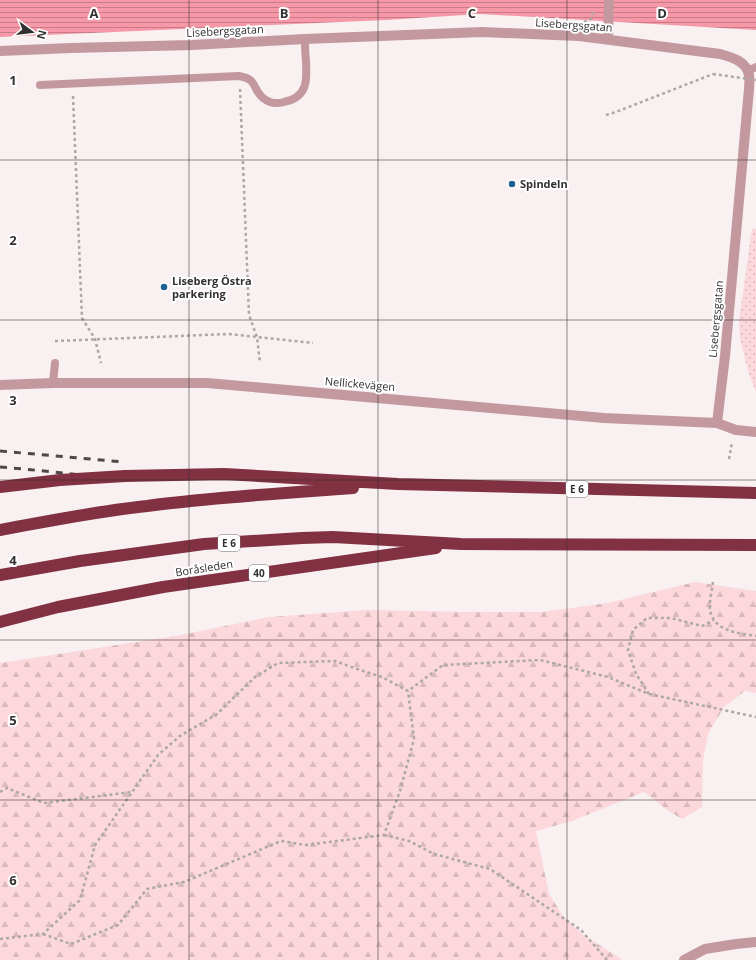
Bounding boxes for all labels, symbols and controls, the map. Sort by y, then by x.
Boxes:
text: A [90,4,99,22]
text: B [280,4,289,22]
text: C [468,4,476,22]
text: D [657,4,667,22]
north arrow [12,12,52,52]
street label: Lisebergsgatan [535,14,613,35]
street label: Lisebergsgatan [186,21,264,40]
text: N [34,28,51,41]
text: 1 [9,71,17,89]
place label: Spindeln [520,176,568,191]
marker: Spindeln [507,179,517,189]
text: 2 [9,231,17,249]
place label: Liseberg Östra parkering [172,273,252,301]
street label: Lisebergsgatan [705,280,726,358]
marker: Liseberg Östra parkering [159,282,169,292]
street label: Nellickevägen [324,373,396,394]
text: 3 [9,391,17,409]
road number: E 6 [566,481,588,497]
road number: E 6 [218,535,240,551]
text: 4 [9,551,17,569]
street label: Boråsleden [174,556,234,579]
road number: 40 [249,565,269,581]
text: 5 [9,711,17,729]
text: 6 [9,871,17,889]

